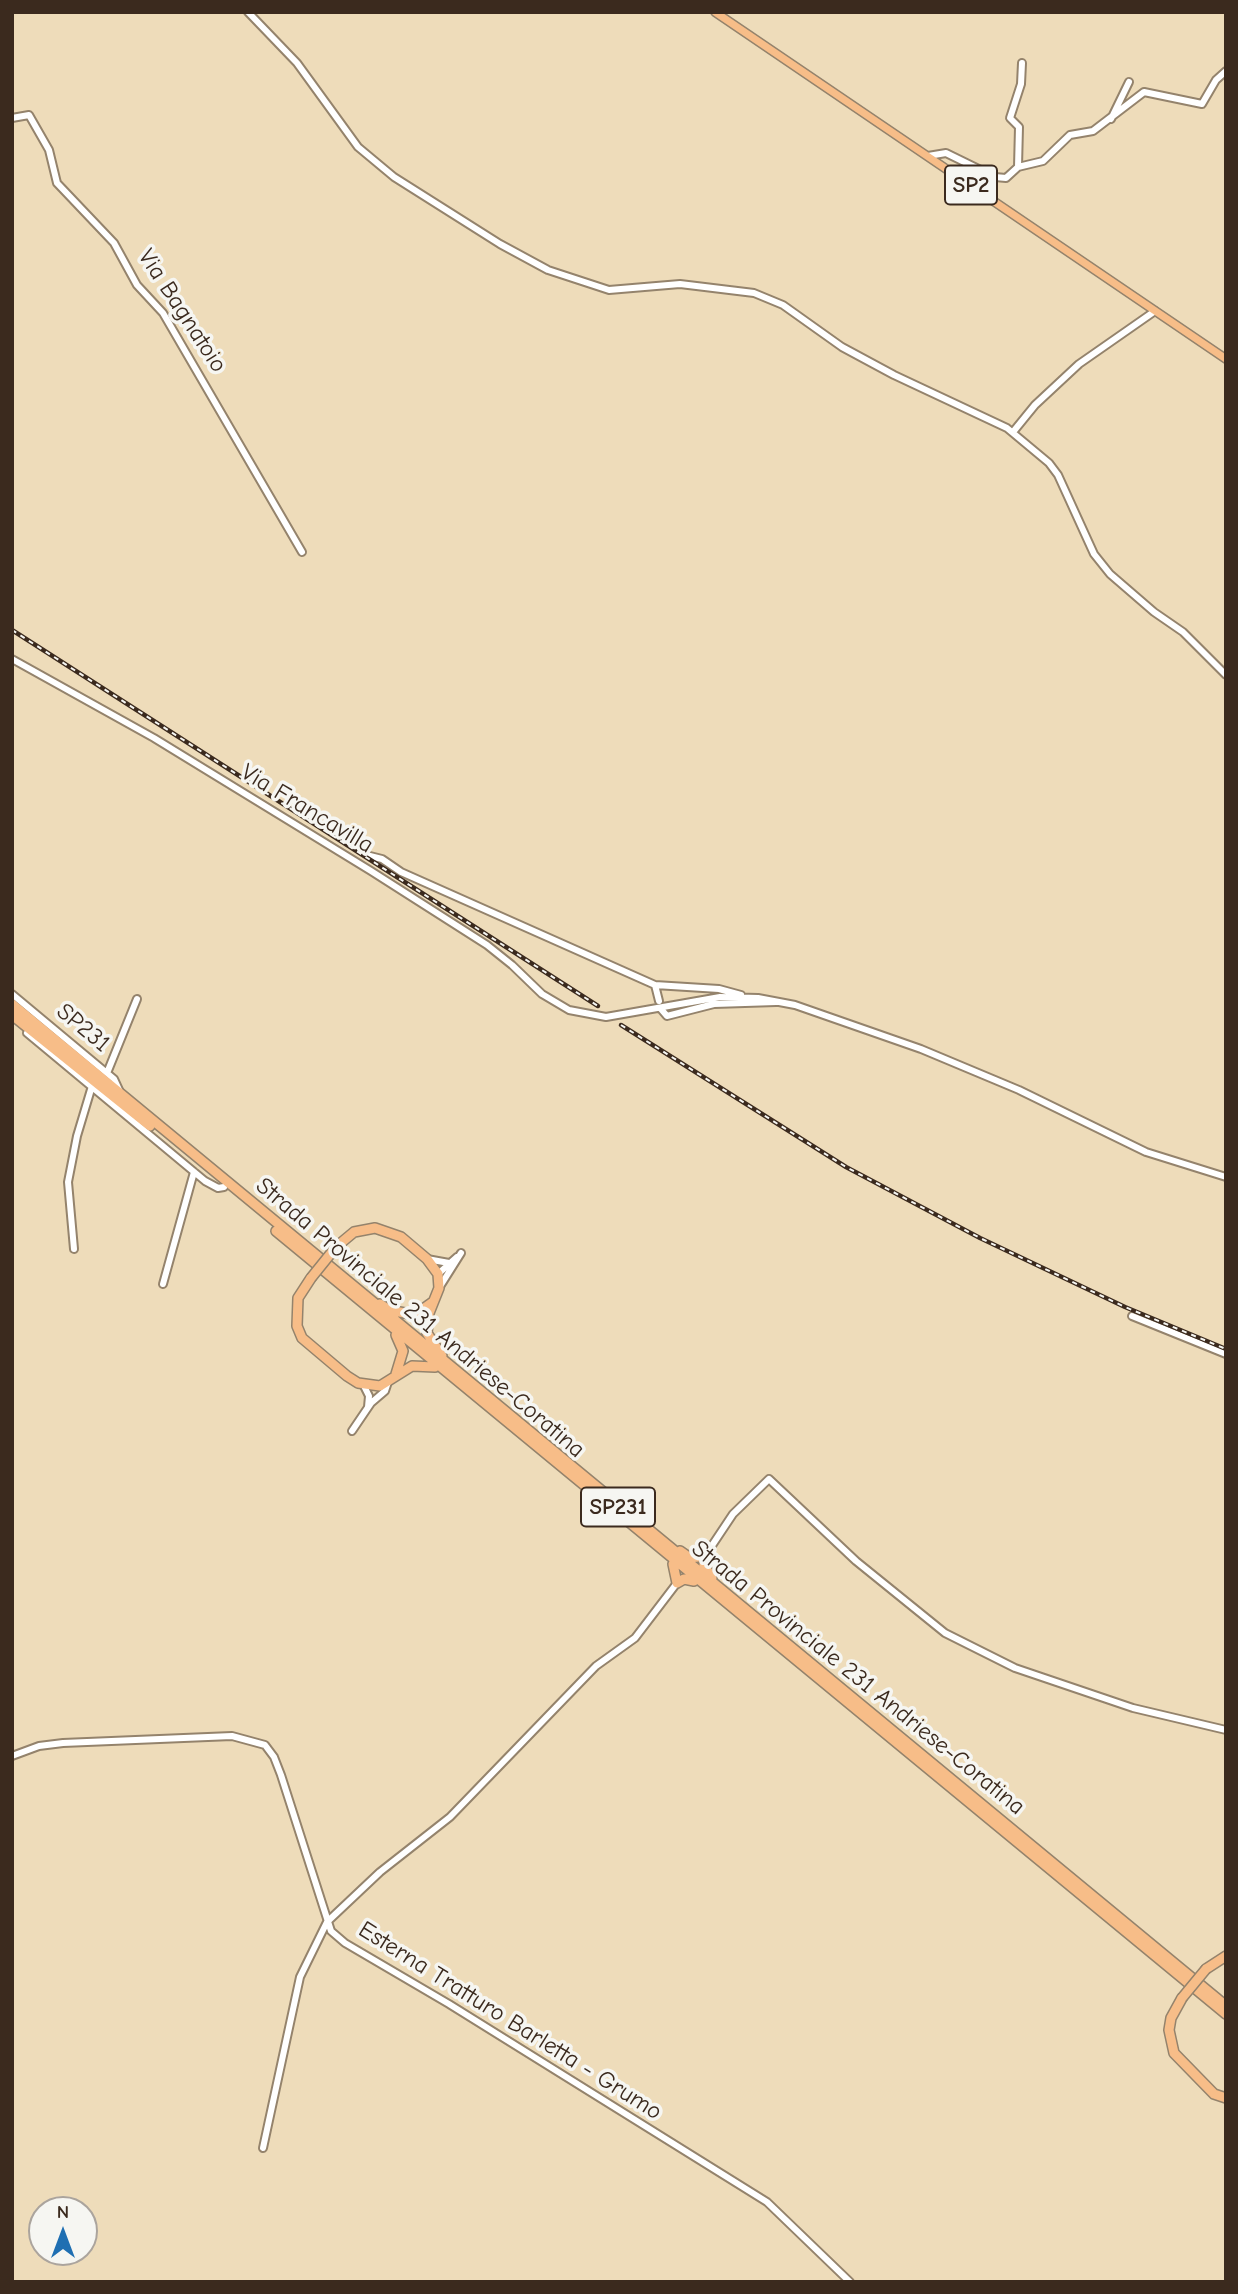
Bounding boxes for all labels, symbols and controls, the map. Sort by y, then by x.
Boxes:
road number: SP2 [945,166,997,204]
street label: Via Bagnatoio [131,244,233,378]
street label: Via Francavilla [235,758,379,860]
street label: SP231 [50,997,116,1059]
street label: Strada Provinciale 231 Andriese-Coratina [250,1172,590,1464]
road number: SP231 [581,1488,655,1526]
street label: Strada Provinciale 231 Andriese-Coratina [685,1534,1031,1822]
street label: Esterna Tratturo Barletta - Grumo [353,1915,667,2127]
north arrow [28,2196,98,2266]
text: N [57,2201,69,2223]

